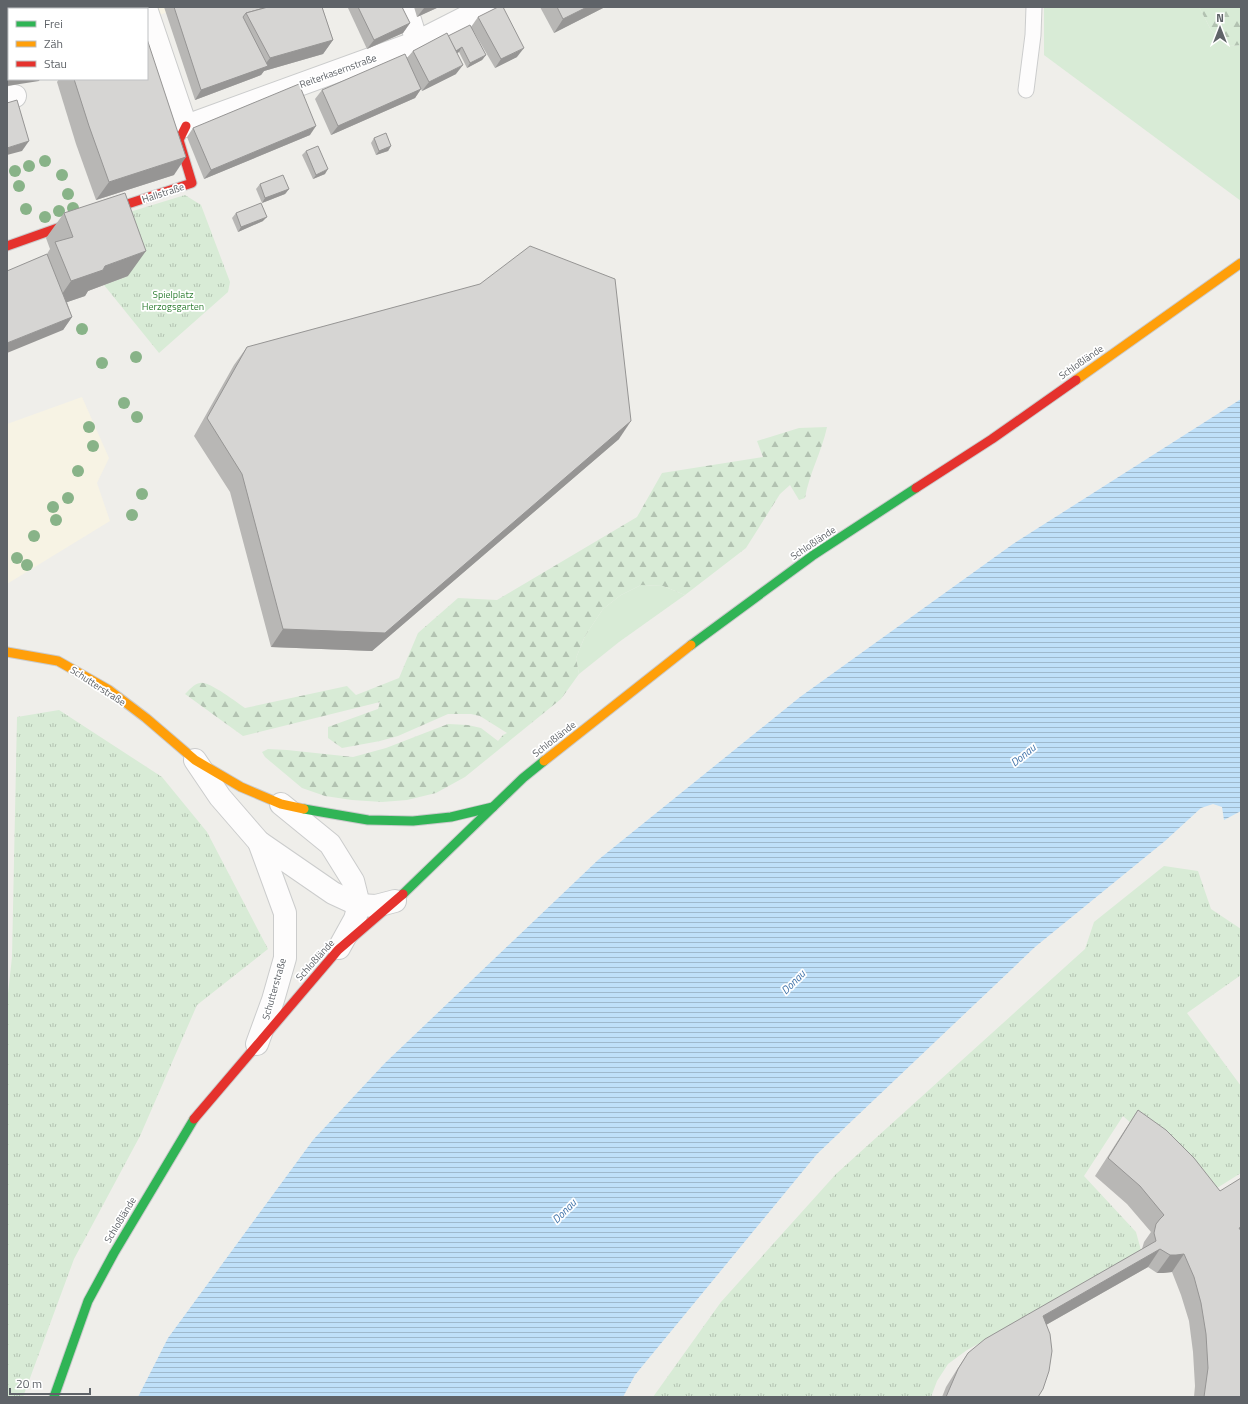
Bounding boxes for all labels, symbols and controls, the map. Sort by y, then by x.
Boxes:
legend [8,8,148,80]
north arrow [1200,8,1240,48]
text: N [1216,10,1224,26]
text: Frei [44,14,63,33]
text: Zäh [44,34,63,53]
street label: Reiterkasernstraße [297,50,379,92]
text: Stau [44,54,67,73]
street label: Hallstraße [140,179,186,207]
park label: Spielplatz Herzogsgarten [142,287,204,314]
street label: Schloßlände [1056,341,1106,383]
street label: Schloßlände [787,522,839,564]
street label: Schutterstraße [67,662,129,710]
street label: Schloßlände [529,717,579,761]
water label: Donau [1007,739,1040,770]
street label: Schloßlände [292,936,338,984]
street label: Schutterstraße [258,956,290,1022]
water label: Donau [777,965,810,998]
street label: Schloßlände [100,1194,140,1246]
water label: Donau [548,1194,581,1227]
scale bar [10,1370,90,1396]
text: 20 m [16,1374,42,1393]

